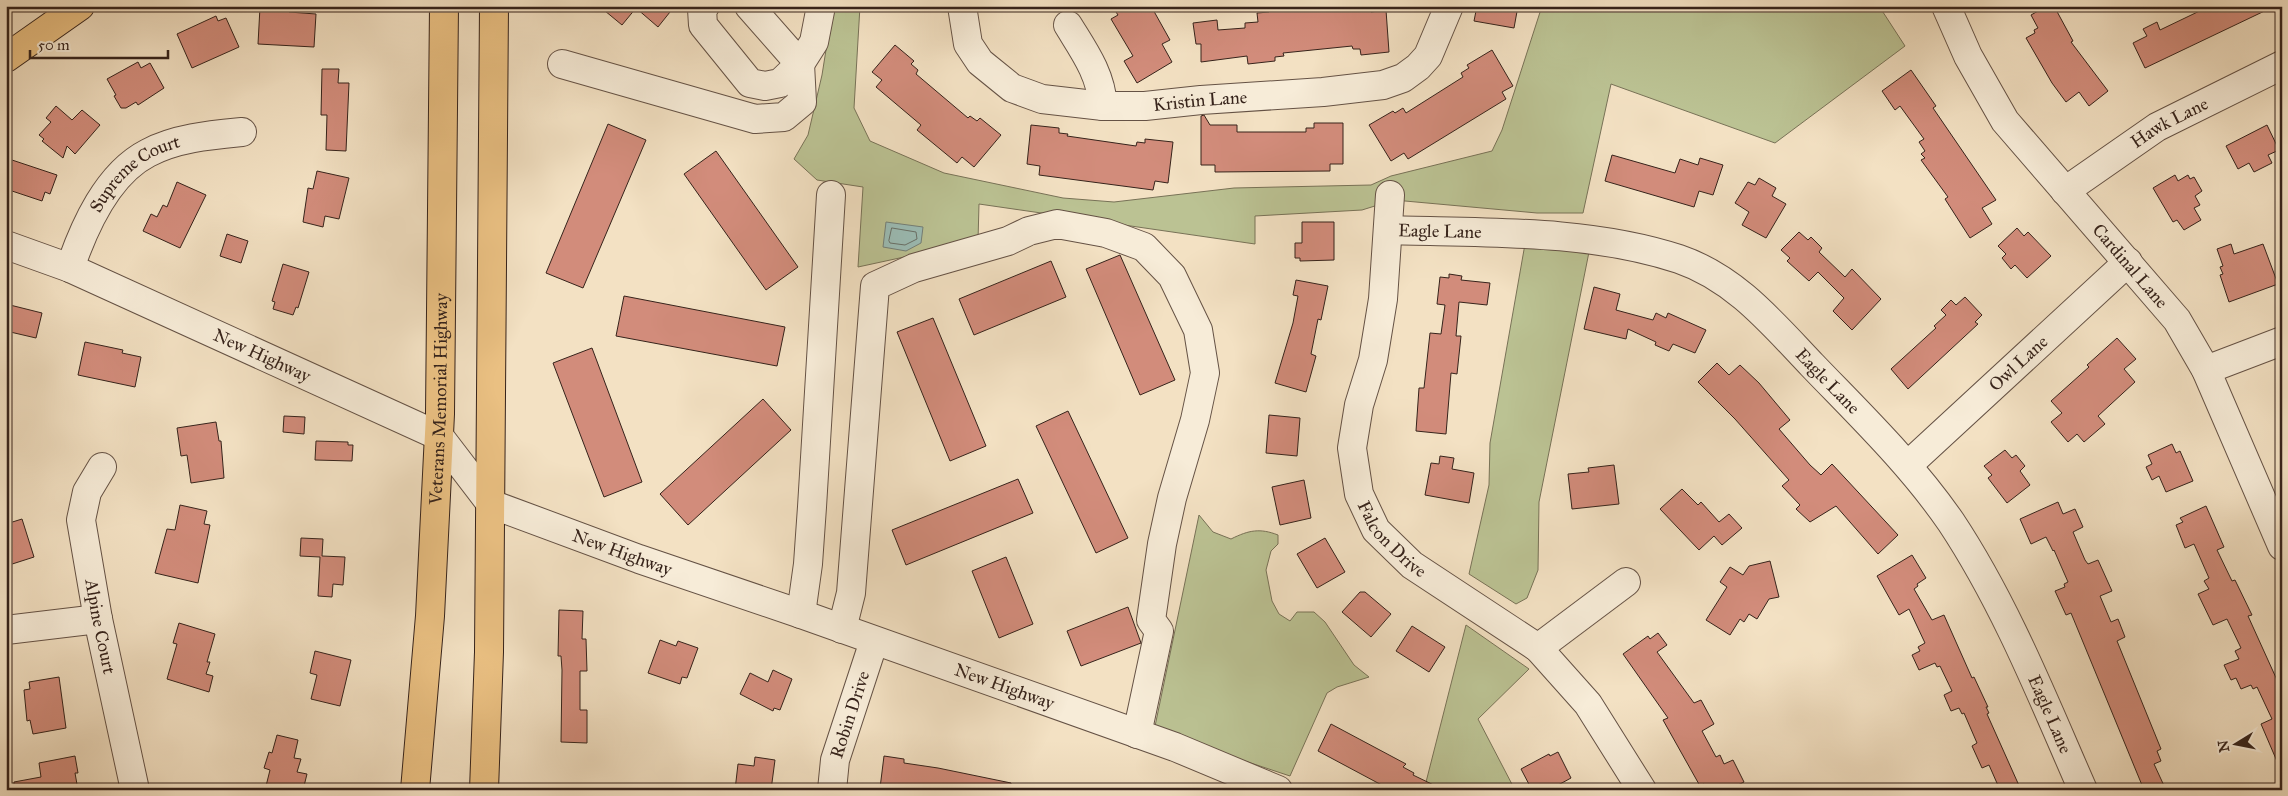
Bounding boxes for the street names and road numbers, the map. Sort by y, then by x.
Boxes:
street label: Kristin Lane [1152,86,1248,116]
street label: Hawk Lane [2126,92,2212,153]
street label: Supreme Court [85,130,183,216]
street label: Eagle Lane [1398,219,1482,243]
street label: Cardinal Lane [2088,219,2173,313]
street label: Veterans Memorial Highway [424,292,453,506]
street label: New Highway [210,324,315,387]
street label: Owl Lane [1984,331,2052,396]
street label: Eagle Lane [1791,344,1865,419]
street label: Falcon Drive [1353,497,1430,582]
street label: New Highway [569,524,676,581]
street label: Alpine Court [80,576,121,677]
street label: New Highway [952,658,1058,714]
street label: Robin Drive [825,668,874,761]
street label: Eagle Lane [2023,672,2077,757]

